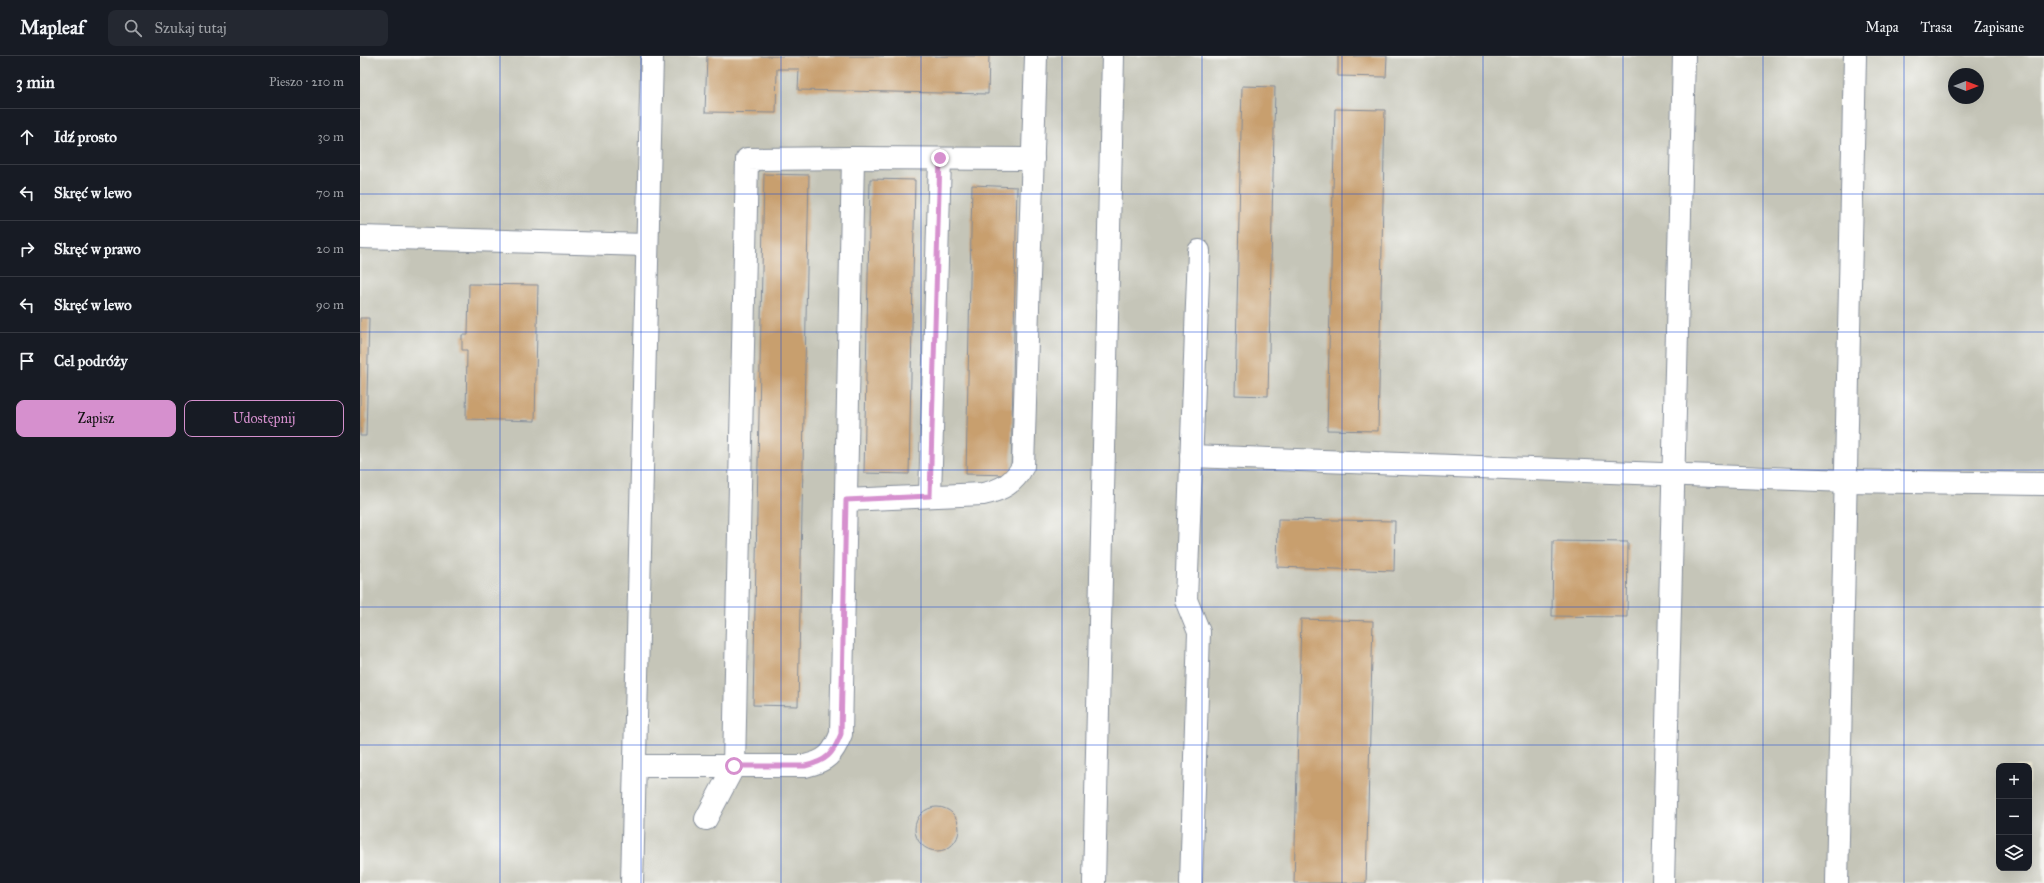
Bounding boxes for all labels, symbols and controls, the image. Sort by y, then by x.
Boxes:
search box [108,10,388,46]
text: Mapleaf [20,16,84,39]
icon: search [122,17,144,39]
text: Szukaj tutaj [154,19,227,37]
text: Mapa [1865,19,1899,36]
text: Trasa [1921,19,1952,36]
text: Zapisane [1974,19,2024,36]
north arrow [1948,68,1984,104]
text: 3 min [16,72,55,93]
text: Pieszo · 210 m [269,74,344,90]
icon: ahead [16,126,38,148]
text: Idź prosto [54,128,117,146]
text: 30 m [318,129,344,145]
route end [931,149,949,167]
icon: left [16,182,38,204]
text: Skręć w lewo [54,184,132,202]
text: 70 m [316,185,344,201]
icon: right [16,238,38,260]
text: Skręć w prawo [54,240,141,258]
text: 20 m [316,241,344,257]
icon: left [16,294,38,316]
text: Skręć w lewo [54,296,132,314]
text: 90 m [316,297,344,313]
icon: arrive [16,350,38,372]
text: Cel podróży [54,352,128,370]
button: Zapisz [16,400,176,437]
button: Udostępnij [184,400,344,437]
route start [725,757,743,775]
map controls [1996,763,2032,871]
button: + [1996,763,2032,799]
button: − [1996,799,2032,835]
button: layers [1996,835,2032,871]

